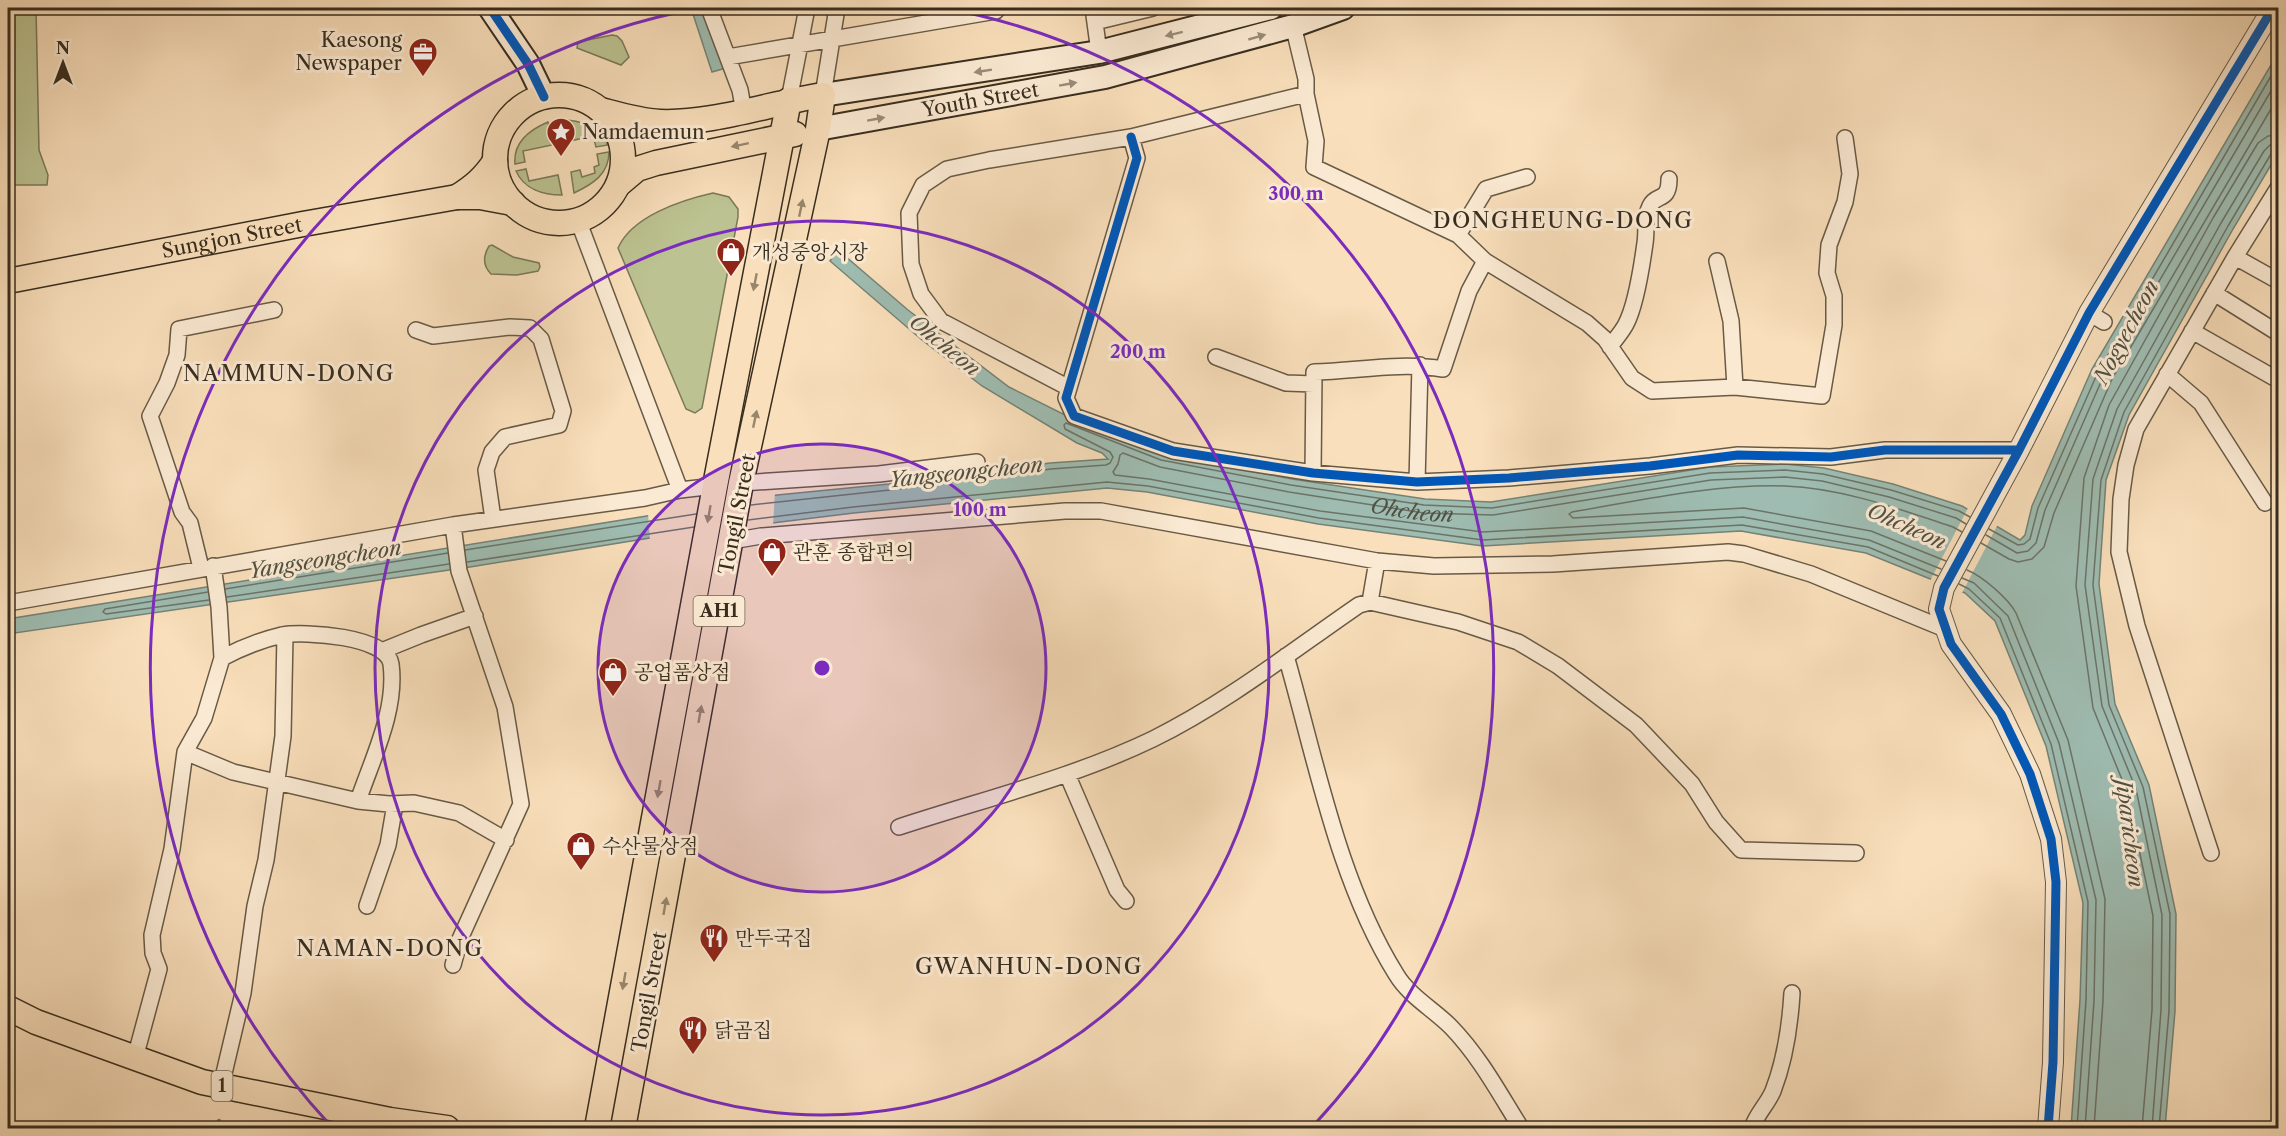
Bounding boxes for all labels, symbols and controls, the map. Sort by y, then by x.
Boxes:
place label: Kaesong Newspaper [295,28,403,75]
one-way arrow [1165,29,1183,39]
one-way arrow [1248,32,1266,41]
north arrow [33,33,93,93]
office icon: Kaesong Newspaper [407,36,439,78]
text: N [56,38,70,58]
one-way arrow [973,67,992,76]
street label: Youth Street [919,77,1041,122]
one-way arrow [1058,79,1077,88]
one-way arrow [866,114,885,123]
place icon: Namdaemun [545,116,577,158]
place label: Namdaemun [582,120,705,144]
one-way arrow [731,141,750,151]
text: 300 m [1268,183,1324,205]
one-way arrow [797,198,806,217]
district label: DONGHEUNG-DONG [1433,207,1693,234]
street label: Sungjon Street [160,212,304,263]
shop icon: 개성중앙시장 [715,236,747,278]
place label: 개성중앙시장 [752,240,869,264]
one-way arrow [750,272,759,291]
water label: Nogyecheon [2087,276,2164,390]
water label: Ohcheon [905,309,985,381]
text: 200 m [1110,341,1166,363]
district label: NAMMUN-DONG [183,360,395,387]
one-way arrow [751,410,761,428]
street label: Tongil Street [714,452,760,576]
water label: Yangseongcheon [888,452,1044,492]
water label: Ohcheon [1369,492,1454,526]
water label: Ohcheon [1864,498,1950,554]
text: 100 m [953,499,1007,521]
one-way arrow [705,505,714,524]
water label: Yangseongcheon [247,535,403,583]
shop icon: 관훈 종합편의 [756,536,788,578]
place label: 관훈 종합편의 [793,540,914,564]
road number: AH1 [694,596,744,626]
shop icon: 공업품상점 [597,656,629,698]
centre of rings [812,658,832,678]
place label: 공업품상점 [634,660,731,684]
one-way arrow [696,704,705,723]
water label: Jiparicheon [2110,771,2149,889]
one-way arrow [654,779,663,798]
shop icon: 수산물상점 [565,830,597,872]
place label: 수산물상점 [602,834,699,858]
one-way arrow [660,896,669,915]
restaurant icon: 만두국집 [698,922,730,964]
place label: 만두국집 [735,926,812,950]
street label: Tongil Street [627,930,671,1054]
district label: NAMAN-DONG [296,935,484,962]
district label: GWANHUN-DONG [915,953,1143,980]
one-way arrow [619,971,628,990]
restaurant icon: 닭곰집 [677,1014,709,1056]
place label: 닭곰집 [714,1018,772,1042]
road number: 1 [212,1071,232,1101]

